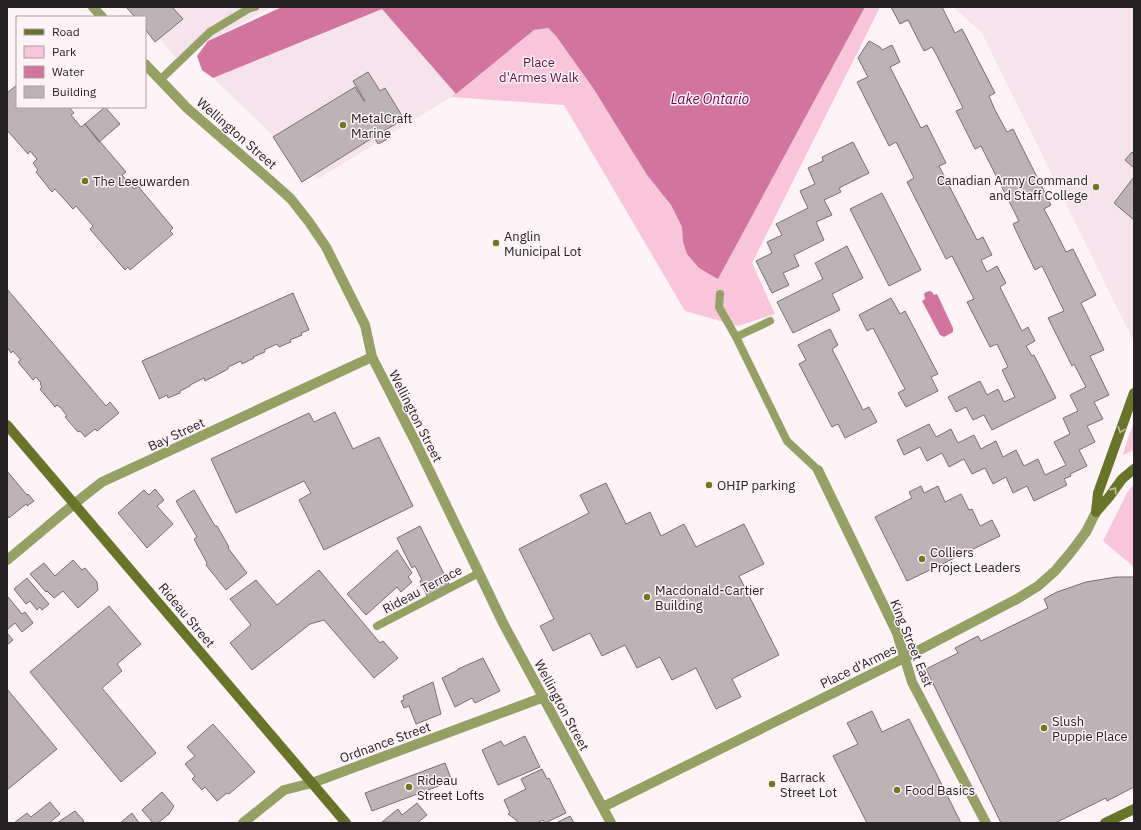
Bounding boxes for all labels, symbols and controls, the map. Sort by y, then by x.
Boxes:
legend [16,16,146,108]
text: Road [52,24,80,39]
text: Park [52,44,77,59]
park label: Place d'Armes Walk [499,54,579,86]
text: Water [52,64,85,79]
text: Building [52,84,97,99]
water label: Lake Ontario [671,90,750,108]
street label: Wellington Street [193,94,280,173]
place label: MetalCraft Marine [351,110,412,142]
marker: MetalCraft Marine [338,120,348,130]
place label: Canadian Army Command and Staff College [937,172,1088,204]
place label: The Leeuwarden [93,173,190,190]
marker: The Leeuwarden [80,176,90,186]
marker: Canadian Army Command and Staff College [1091,182,1101,192]
place label: Anglin Municipal Lot [504,228,582,260]
marker: Anglin Municipal Lot [491,238,501,248]
street label: Wellington Street [385,367,446,465]
street label: Bay Street [145,414,207,455]
one-way arrow [1117,426,1126,433]
place label: OHIP parking [717,477,795,494]
marker: OHIP parking [704,480,714,490]
one-way arrow [1109,487,1117,494]
place label: Colliers Project Leaders [930,544,1021,576]
marker: Colliers Project Leaders [917,554,927,564]
street label: Rideau Terrace [380,561,465,617]
street label: Rideau Street [155,579,219,651]
place label: Macdonald-Cartier Building [655,582,764,614]
marker: Macdonald-Cartier Building [642,592,652,602]
street label: King Street East [886,597,937,689]
street label: Place d'Armes [817,641,899,692]
street label: Wellington Street [530,657,593,754]
place label: Slush Puppie Place [1052,713,1128,745]
street label: Ordnance Street [337,718,433,767]
marker: Slush Puppie Place [1039,723,1049,733]
place label: Barrack Street Lot [780,769,837,801]
place label: Rideau Street Lofts [417,772,484,804]
marker: Barrack Street Lot [767,779,777,789]
marker: Rideau Street Lofts [404,782,414,792]
place label: Food Basics [905,782,975,799]
marker: Food Basics [892,785,902,795]

